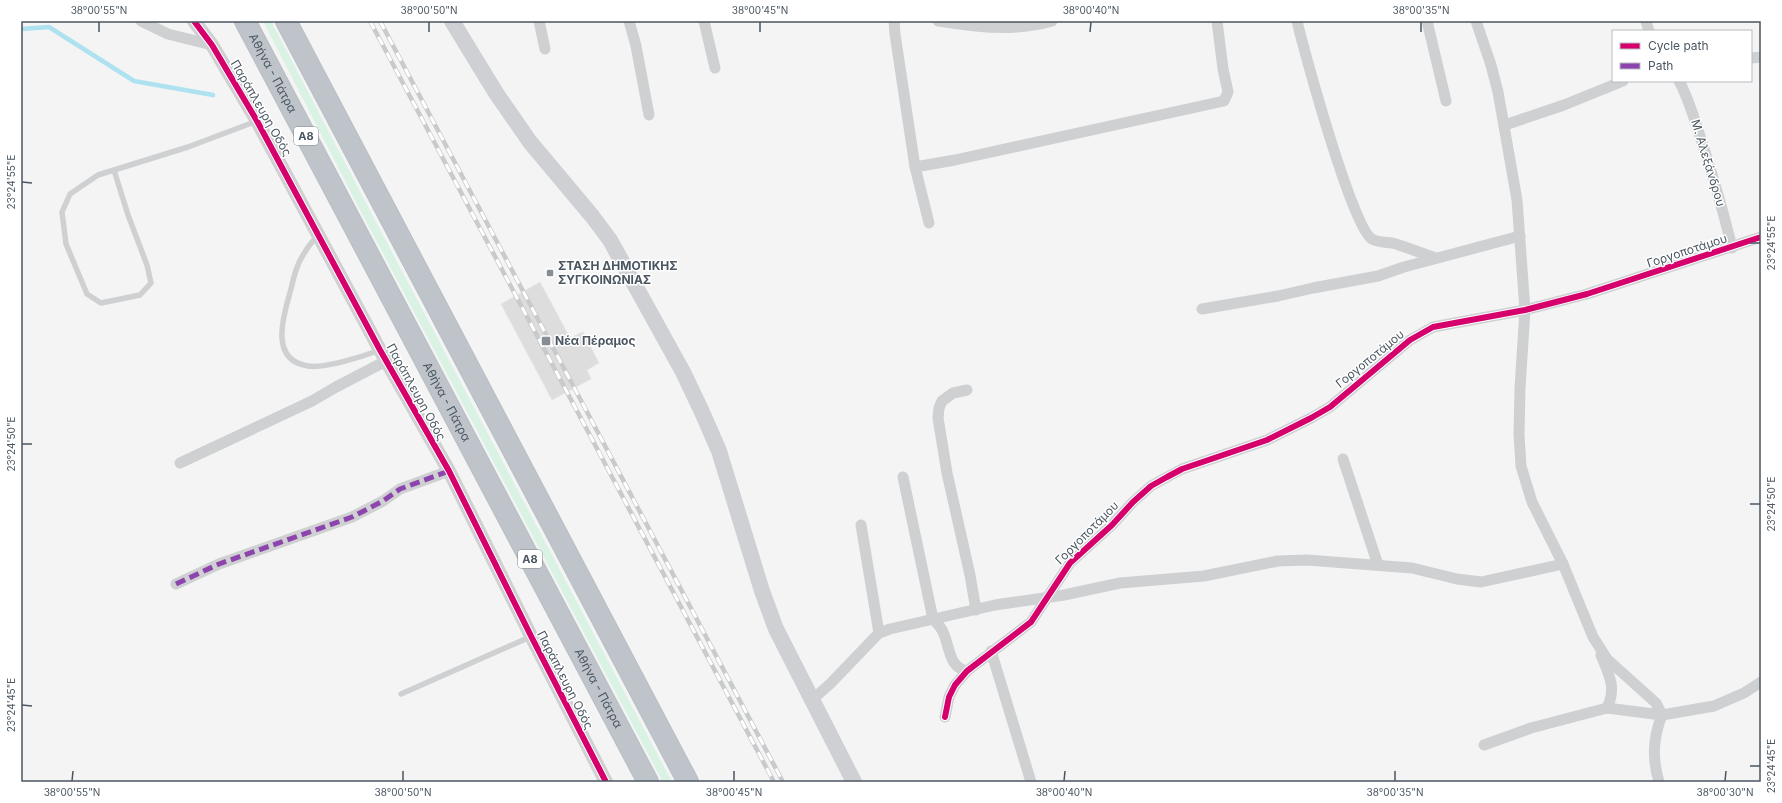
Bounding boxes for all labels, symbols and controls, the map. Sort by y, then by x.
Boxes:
text: 38°00'55"N [71,4,127,16]
text: 38°00'50"N [401,4,457,16]
text: 38°00'45"N [732,4,788,16]
text: 38°00'40"N [1063,4,1119,16]
text: 38°00'35"N [1393,4,1449,16]
legend [1612,30,1752,82]
street label: Αθήνα - Πάτρα [246,31,300,115]
text: Cycle path [1648,38,1709,53]
street label: Παράπλευρη Οδός [228,57,295,159]
text: Path [1648,58,1673,73]
street label: Μ. Αλεξάνδρου [1688,118,1729,208]
road number: Α8 [294,127,318,145]
text: 23°24'55"E [5,155,17,209]
text: 23°24'55"E [1765,216,1777,270]
street label: Γοργοποτάμου [1645,230,1729,271]
place label: ΣΤΑΣΗ ΔΗΜΟΤΙΚΗΣ ΣΥΓΚΟΙΝΩΝΙΑΣ [558,258,678,287]
marker: ΣΤΑΣΗ ΔΗΜΟΤΙΚΗΣ ΣΥΓΚΟΙΝΩΝΙΑΣ [545,268,555,278]
street label: Γοργοποτάμου [1333,327,1407,391]
place label: Νέα Πέραμος [555,333,636,348]
marker: Νέα Πέραμος [540,335,552,347]
street label: Παράπλευρη Οδός [384,341,449,443]
street label: Αθήνα - Πάτρα [420,359,474,444]
text: 23°24'50"E [5,416,17,472]
text: 23°24'50"E [1765,476,1777,532]
street label: Γοργοποτάμου [1052,498,1121,567]
road number: Α8 [518,550,542,568]
street label: Παράπλευρη Οδός [534,628,597,732]
street label: Αθήνα - Πάτρα [572,646,626,730]
text: 23°24'45"E [5,678,17,732]
text: 23°24'45"E [1765,739,1777,793]
text: 38°00'55"N [44,786,100,798]
text: 38°00'50"N [375,786,431,798]
text: 38°00'45"N [706,786,762,798]
text: 38°00'40"N [1036,786,1092,798]
text: 38°00'35"N [1367,786,1423,798]
text: 38°00'30"N [1696,786,1754,798]

